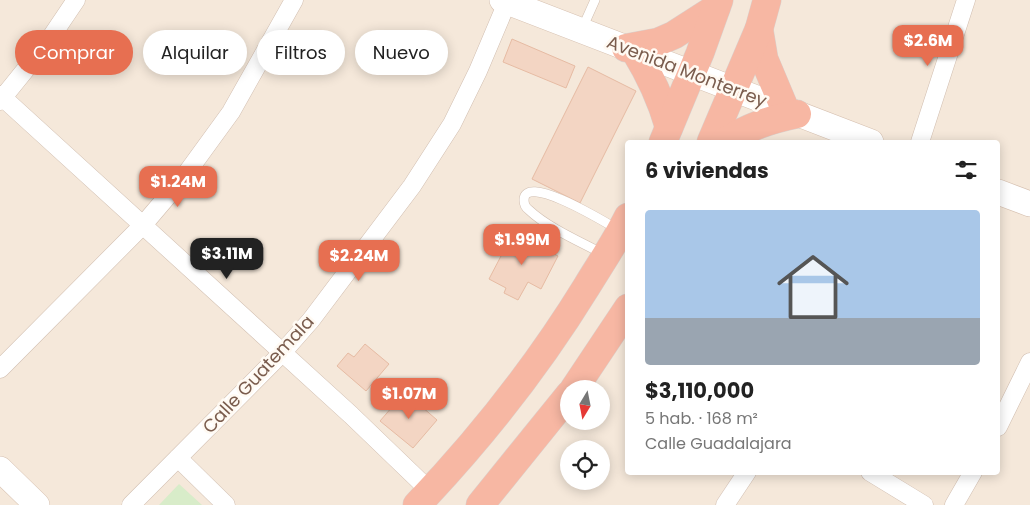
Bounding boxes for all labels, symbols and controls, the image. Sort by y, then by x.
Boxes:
pin: $2.6M [893,24,963,67]
street label: Avenida Monterrey [603,29,771,113]
text: $2.6M [903,29,953,52]
chip: Comprar [15,30,133,75]
chip: Alquilar [143,30,247,75]
chip: Filtros [257,30,345,75]
chip: Nuevo [355,30,448,75]
text: 6 viviendas [645,156,769,185]
icon: filters [952,156,980,184]
pin: $1.24M [137,166,219,208]
text: $1.24M [150,170,206,193]
pin: $1.99M [481,224,563,266]
text: $1.99M [494,228,550,251]
pin: $3.11M [186,238,268,280]
pin: $2.24M [318,240,400,282]
text: $3.11M [201,242,253,265]
icon: home [768,242,858,332]
text: $2.24M [330,244,388,267]
street label: Calle Guatemala [196,309,320,439]
text: $3,110,000 [645,376,754,405]
pin: $1.07M [368,378,450,420]
north arrow [560,380,610,430]
map controls [560,380,610,490]
text: $1.07M [382,382,436,405]
text: 5 hab. · 168 m² [645,407,758,430]
text: Calle Guadalajara [645,432,792,455]
button: locate [560,440,610,490]

